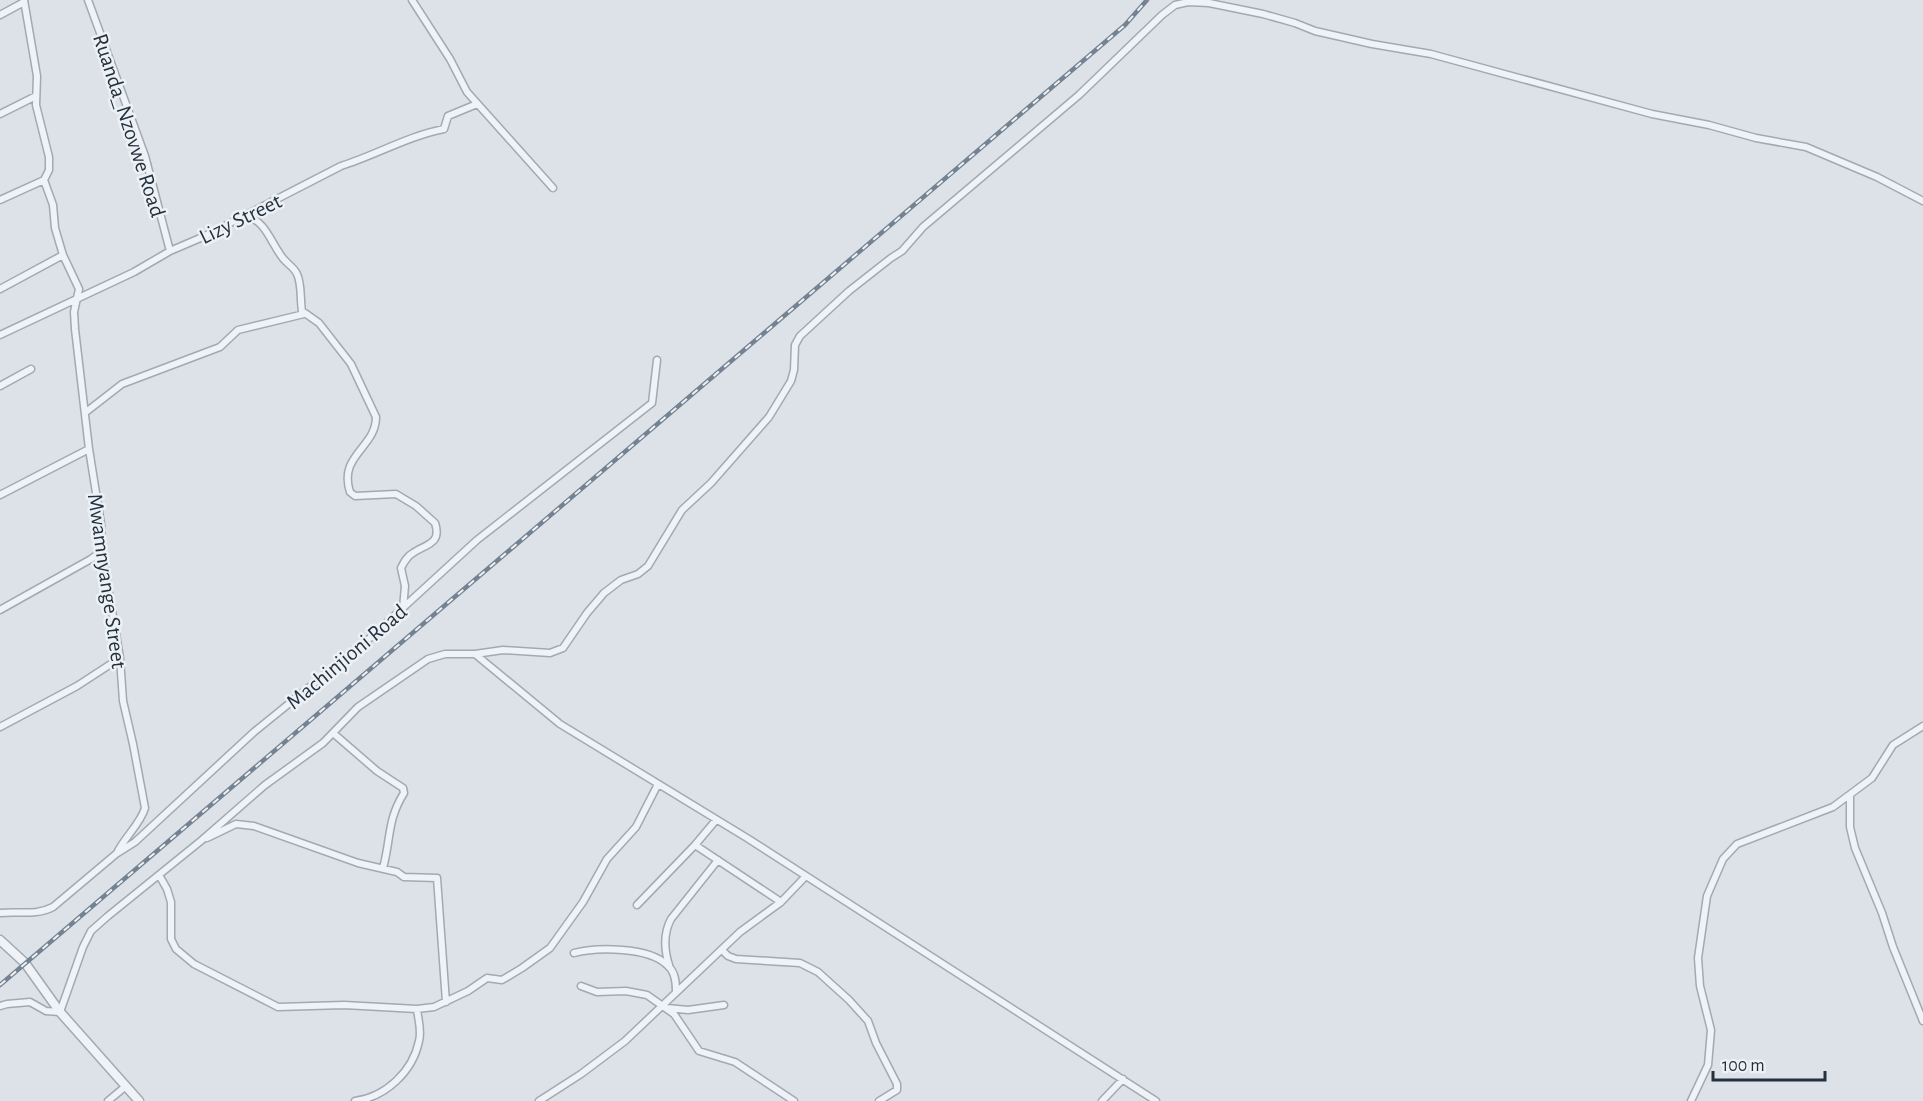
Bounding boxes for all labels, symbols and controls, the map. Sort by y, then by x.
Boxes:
street label: Ruanda_Nzovwe Road [89,31,169,220]
street label: Lizy Street [196,190,285,248]
street label: Mwamnyange Street [84,492,130,670]
street label: Machinjioni Road [282,600,411,713]
scale bar [1713,1044,1826,1082]
text: 100 m [1722,1057,1765,1075]

